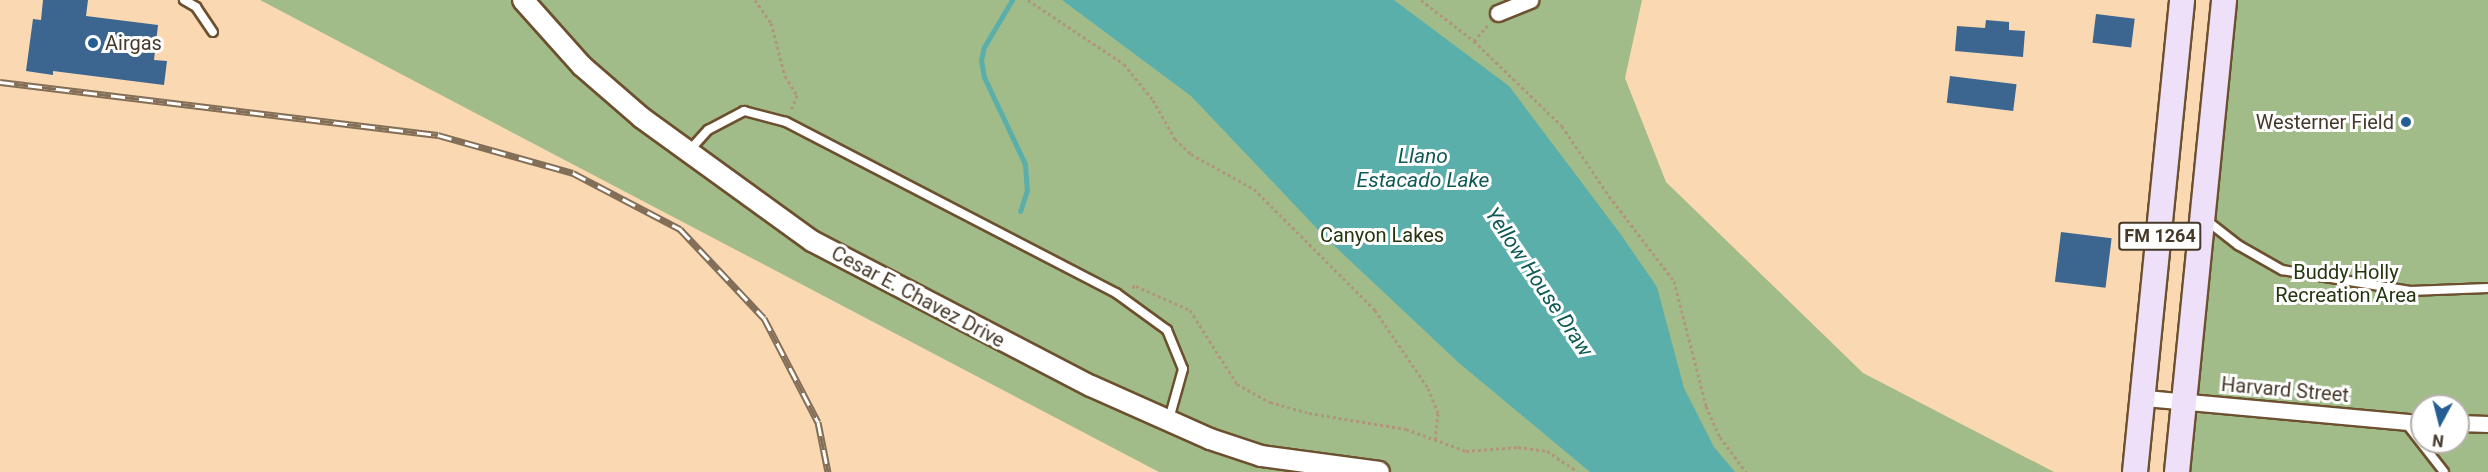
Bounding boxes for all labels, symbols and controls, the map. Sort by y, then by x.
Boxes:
place label: Airgas [105,31,162,55]
marker: Airgas [86,36,100,50]
place label: Westerner Field [2256,110,2394,134]
marker: Westerner Field [2399,115,2413,129]
water label: Llano Estacado Lake [1357,143,1489,193]
water label: Yellow House Draw [1480,203,1598,361]
road number: FM 1264 [2118,221,2202,251]
park label: Canyon Lakes [1320,223,1444,247]
street label: Cesar E. Chavez Drive [827,241,1009,353]
park label: Buddy Holly Recreation Area [2275,261,2417,308]
street label: Harvard Street [2220,372,2350,408]
north arrow [2410,394,2470,454]
text: N [2431,430,2445,450]

